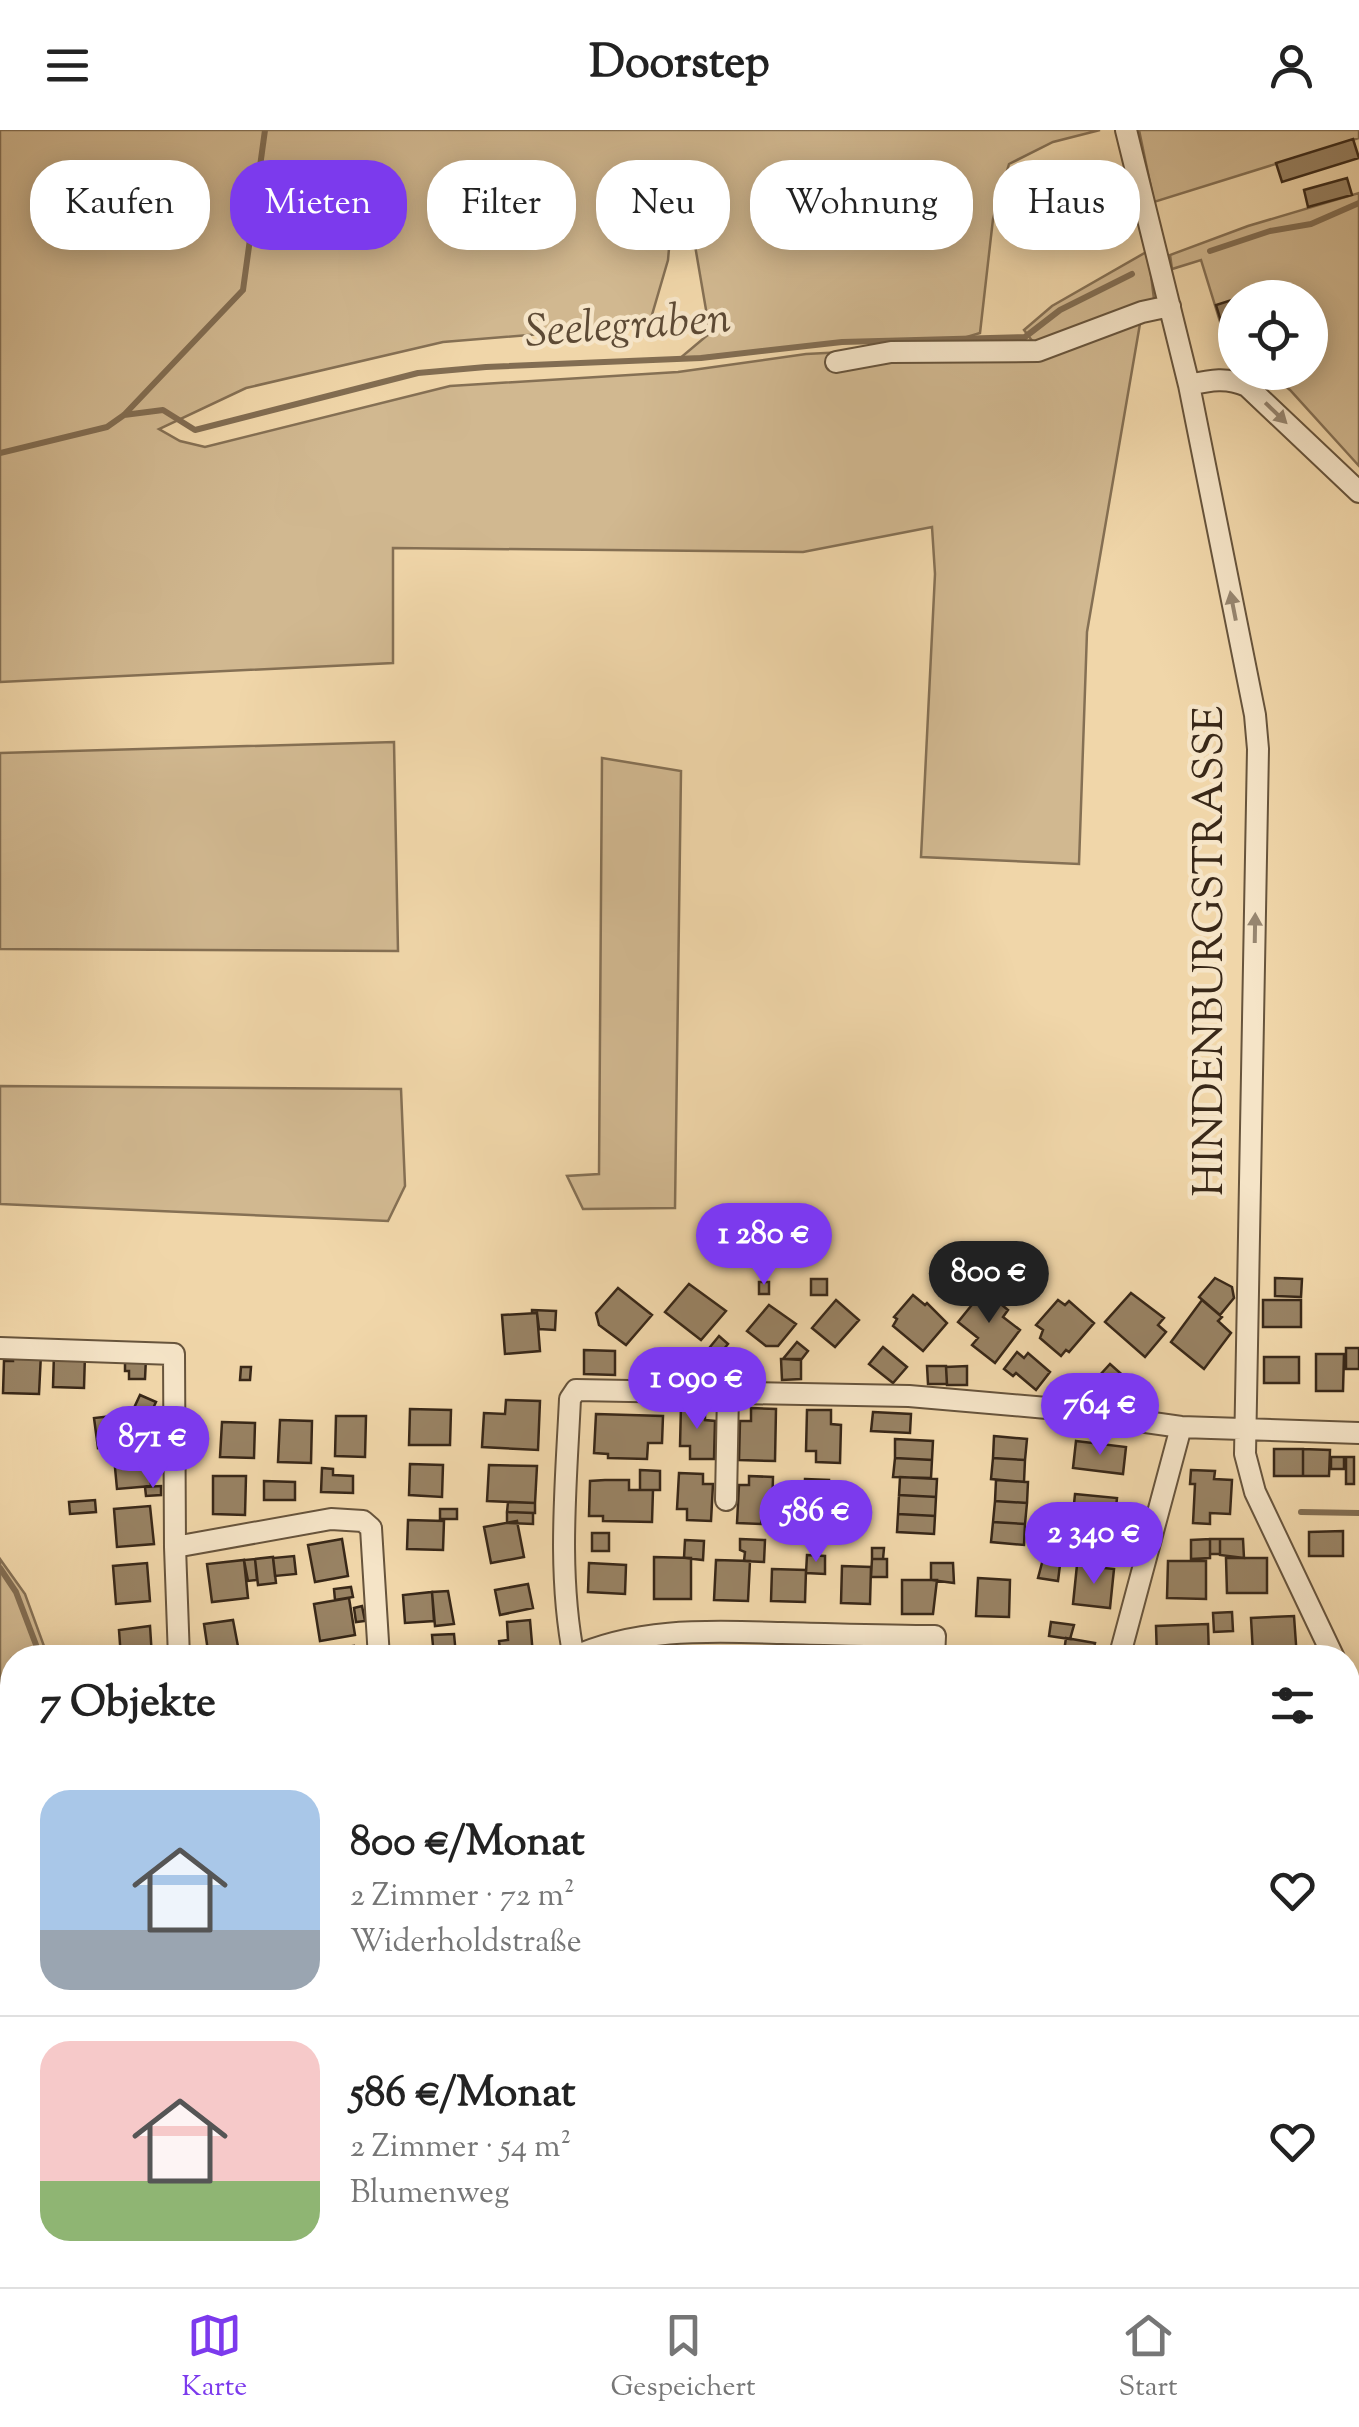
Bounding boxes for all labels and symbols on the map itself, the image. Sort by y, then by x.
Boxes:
water label: Seelegraben [523,288,733,368]
one-way arrow [1264,401,1288,424]
one-way arrow [1225,590,1241,621]
street label: HINDENBURGSTRASSE [1182,706,1242,1196]
one-way arrow [1248,912,1264,944]
pin: 1 280 € [672,1203,856,1288]
pin: 800 € [919,1241,1059,1326]
pin: 1 090 € [605,1347,789,1432]
pin: 764 € [1030,1373,1170,1458]
pin: 871 € [83,1406,223,1491]
pin: 586 € [746,1480,886,1565]
pin: 2 340 € [1002,1502,1186,1587]

